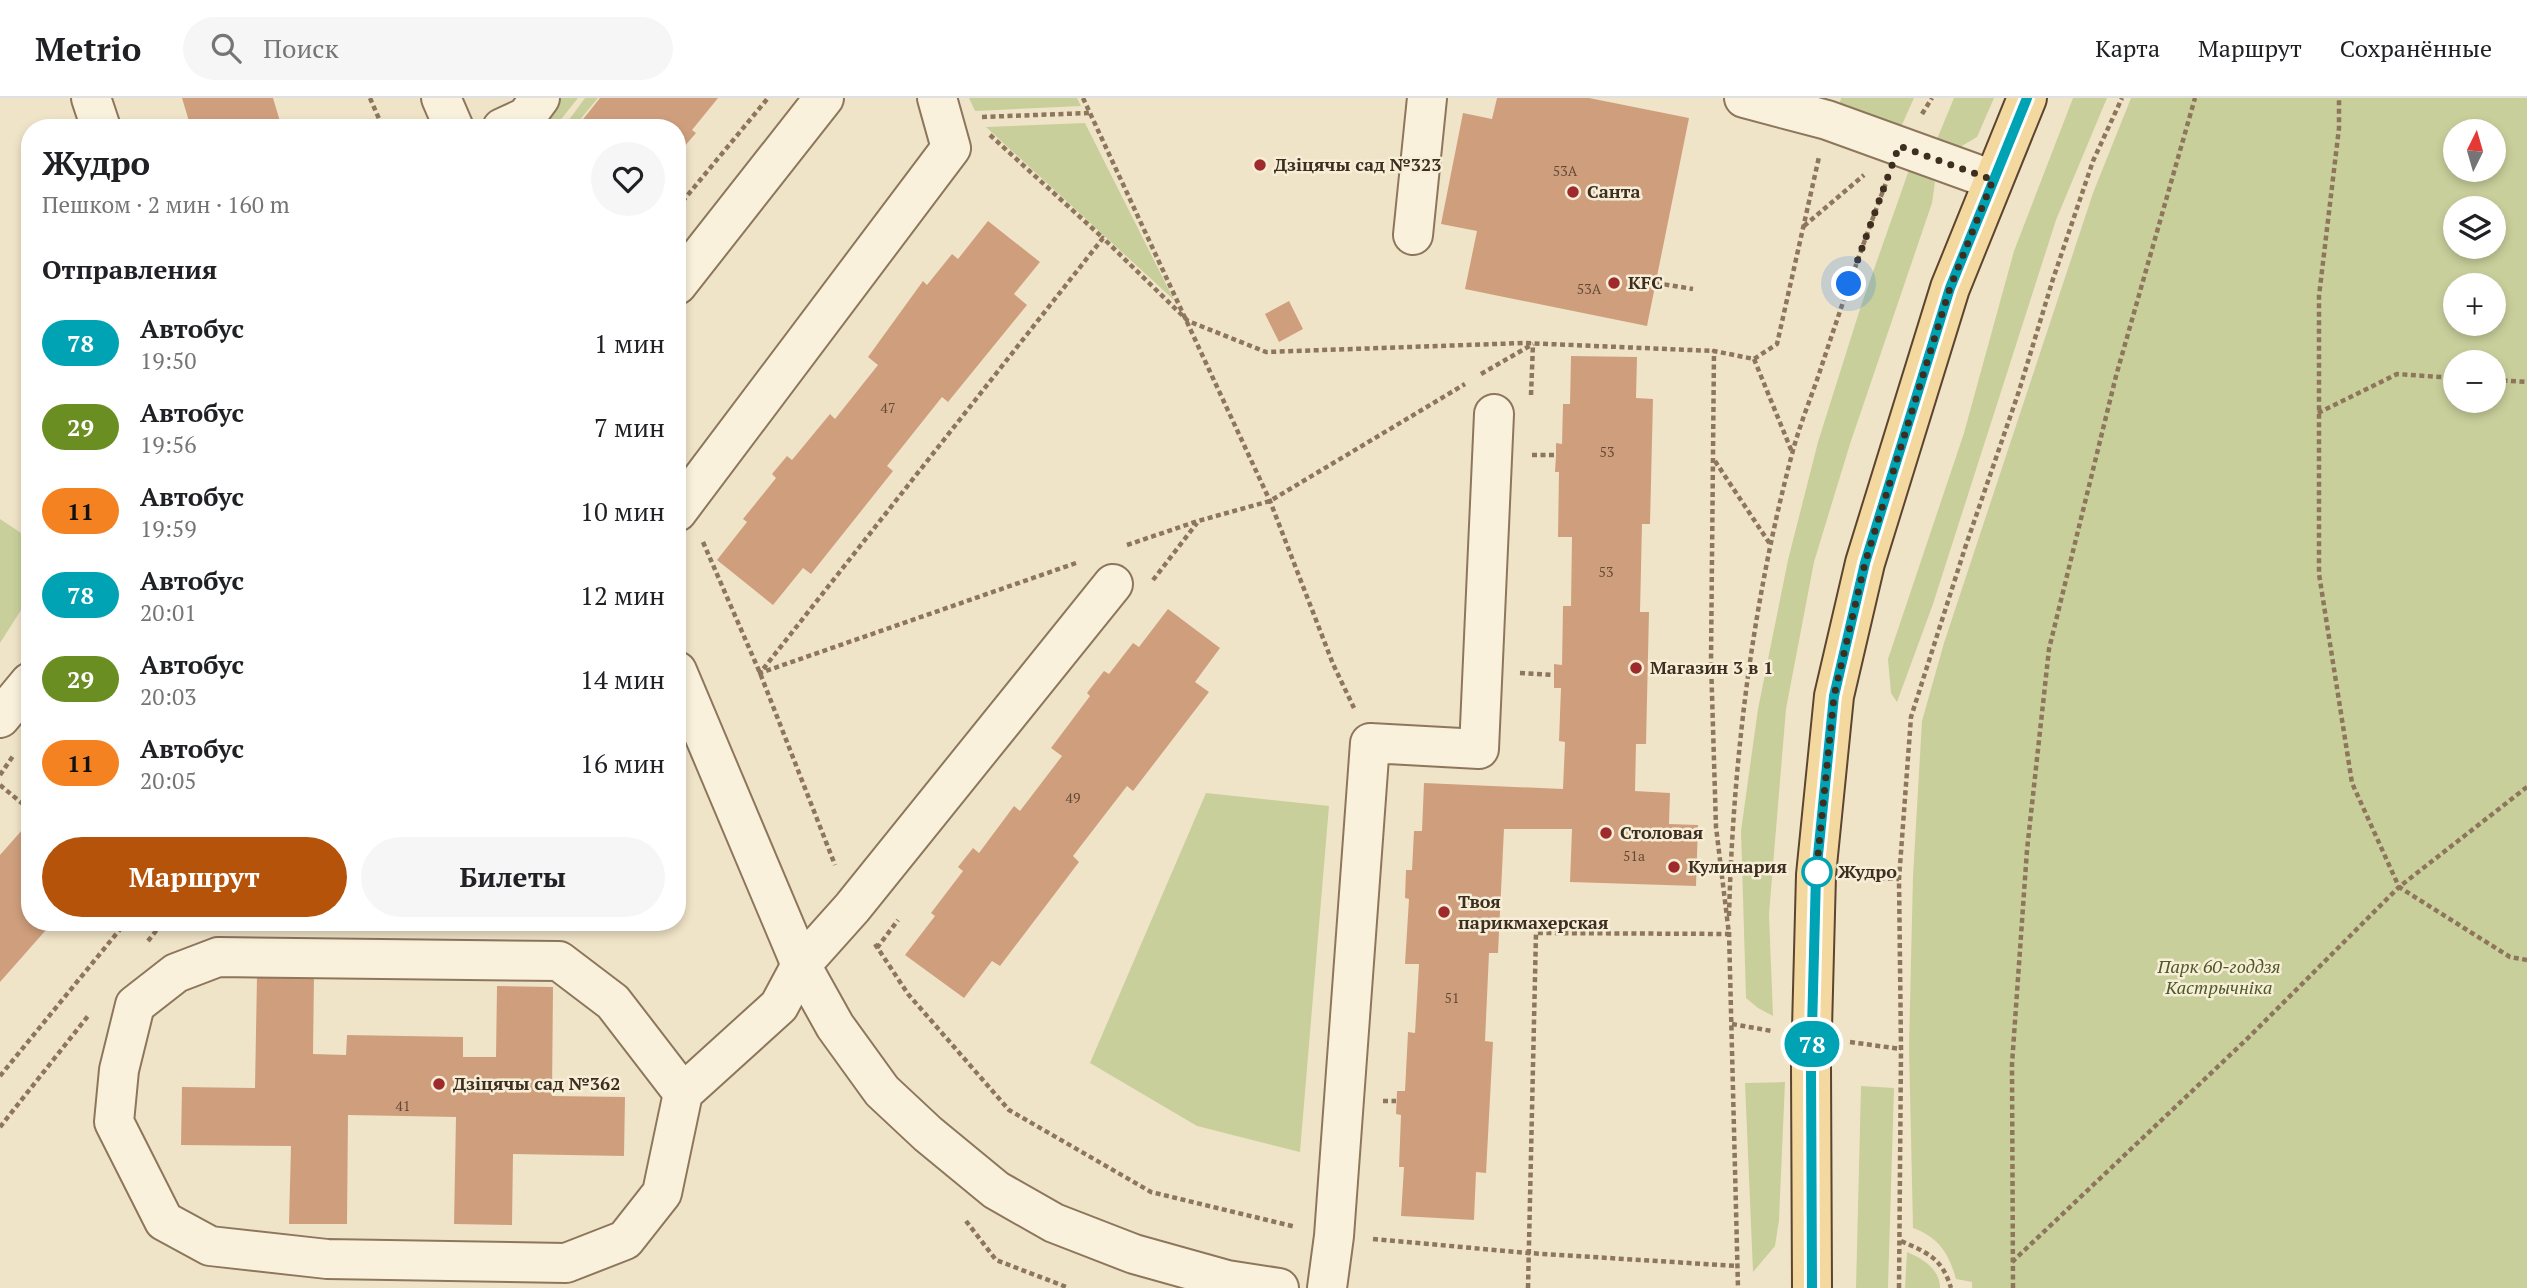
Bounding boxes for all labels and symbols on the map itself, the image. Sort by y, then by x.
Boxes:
north arrow [2443,119,2506,182]
place label: Дзіцячы сад №323 [1274,152,1441,176]
marker: Дзіцячы сад №323 [1252,157,1268,173]
house number: 53А [1553,161,1578,180]
place label: Санта [1587,179,1641,203]
marker: Санта [1565,184,1581,200]
your location [1831,266,1866,301]
place label: KFC [1628,270,1663,294]
marker: KFC [1606,275,1622,291]
house number: 53А [1577,279,1602,298]
house number: 47 [881,398,895,417]
house number: 53 [1600,442,1614,461]
house number: 53 [1599,562,1613,581]
place label: Магазин 3 в 1 [1650,655,1773,679]
marker: Магазин 3 в 1 [1628,660,1644,676]
house number: 49 [1066,788,1080,807]
place label: Столовая [1620,820,1703,844]
marker: Столовая [1598,825,1614,841]
house number: 51а [1623,846,1645,865]
place label: Кулинария [1688,854,1787,878]
marker: Жудро [1802,857,1832,887]
marker: Кулинария [1666,859,1682,875]
place label: Жудро [1838,859,1897,883]
place label: Твоя парикмахерская [1458,889,1608,934]
marker: Твоя парикмахерская [1436,904,1452,920]
park label: Парк 60-годдзя Кастрычніка [2156,954,2281,999]
house number: 51 [1445,988,1459,1007]
line badge: 78 [1780,1021,1843,1067]
place label: Дзіцячы сад №362 [453,1071,620,1095]
marker: Дзіцячы сад №362 [431,1076,447,1092]
house number: 41 [396,1096,410,1115]

